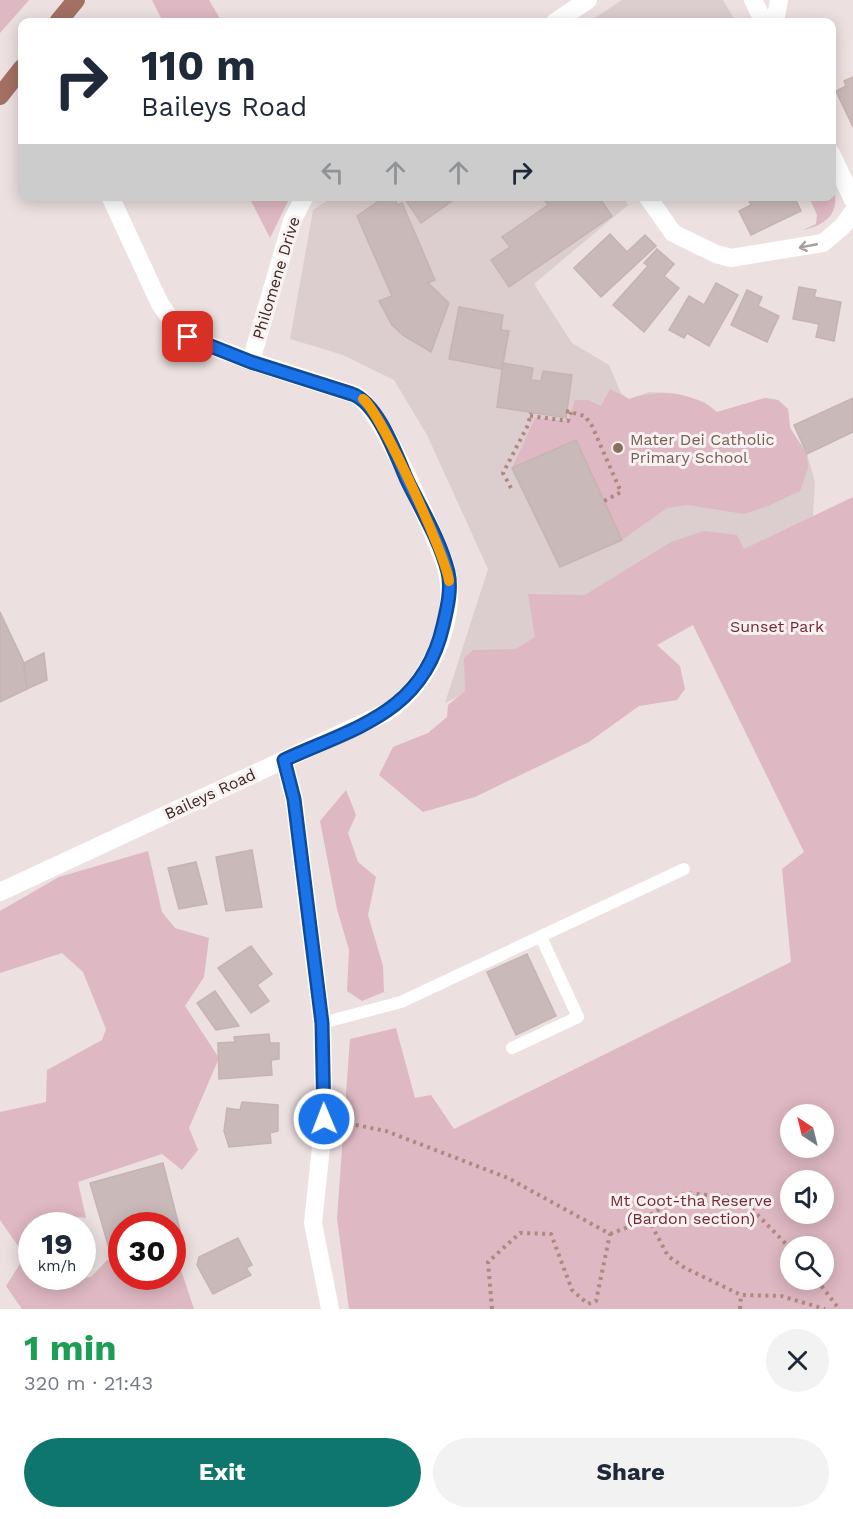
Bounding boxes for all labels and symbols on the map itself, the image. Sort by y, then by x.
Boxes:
street label: Philomene Drive [248,214,304,342]
one-way arrow [799,241,818,253]
pin [162,311,213,362]
place label: Mater Dei Catholic Primary School [630,430,774,467]
marker: Mater Dei Catholic Primary School [611,441,625,455]
park label: Sunset Park [730,617,824,636]
street label: Baileys Road [161,765,259,823]
position arrow [292,1087,356,1151]
north arrow [780,1104,834,1158]
park label: Mt Coot-tha Reserve (Bardon section) [610,1191,772,1228]
speed limit sign: 30 [108,1212,186,1290]

